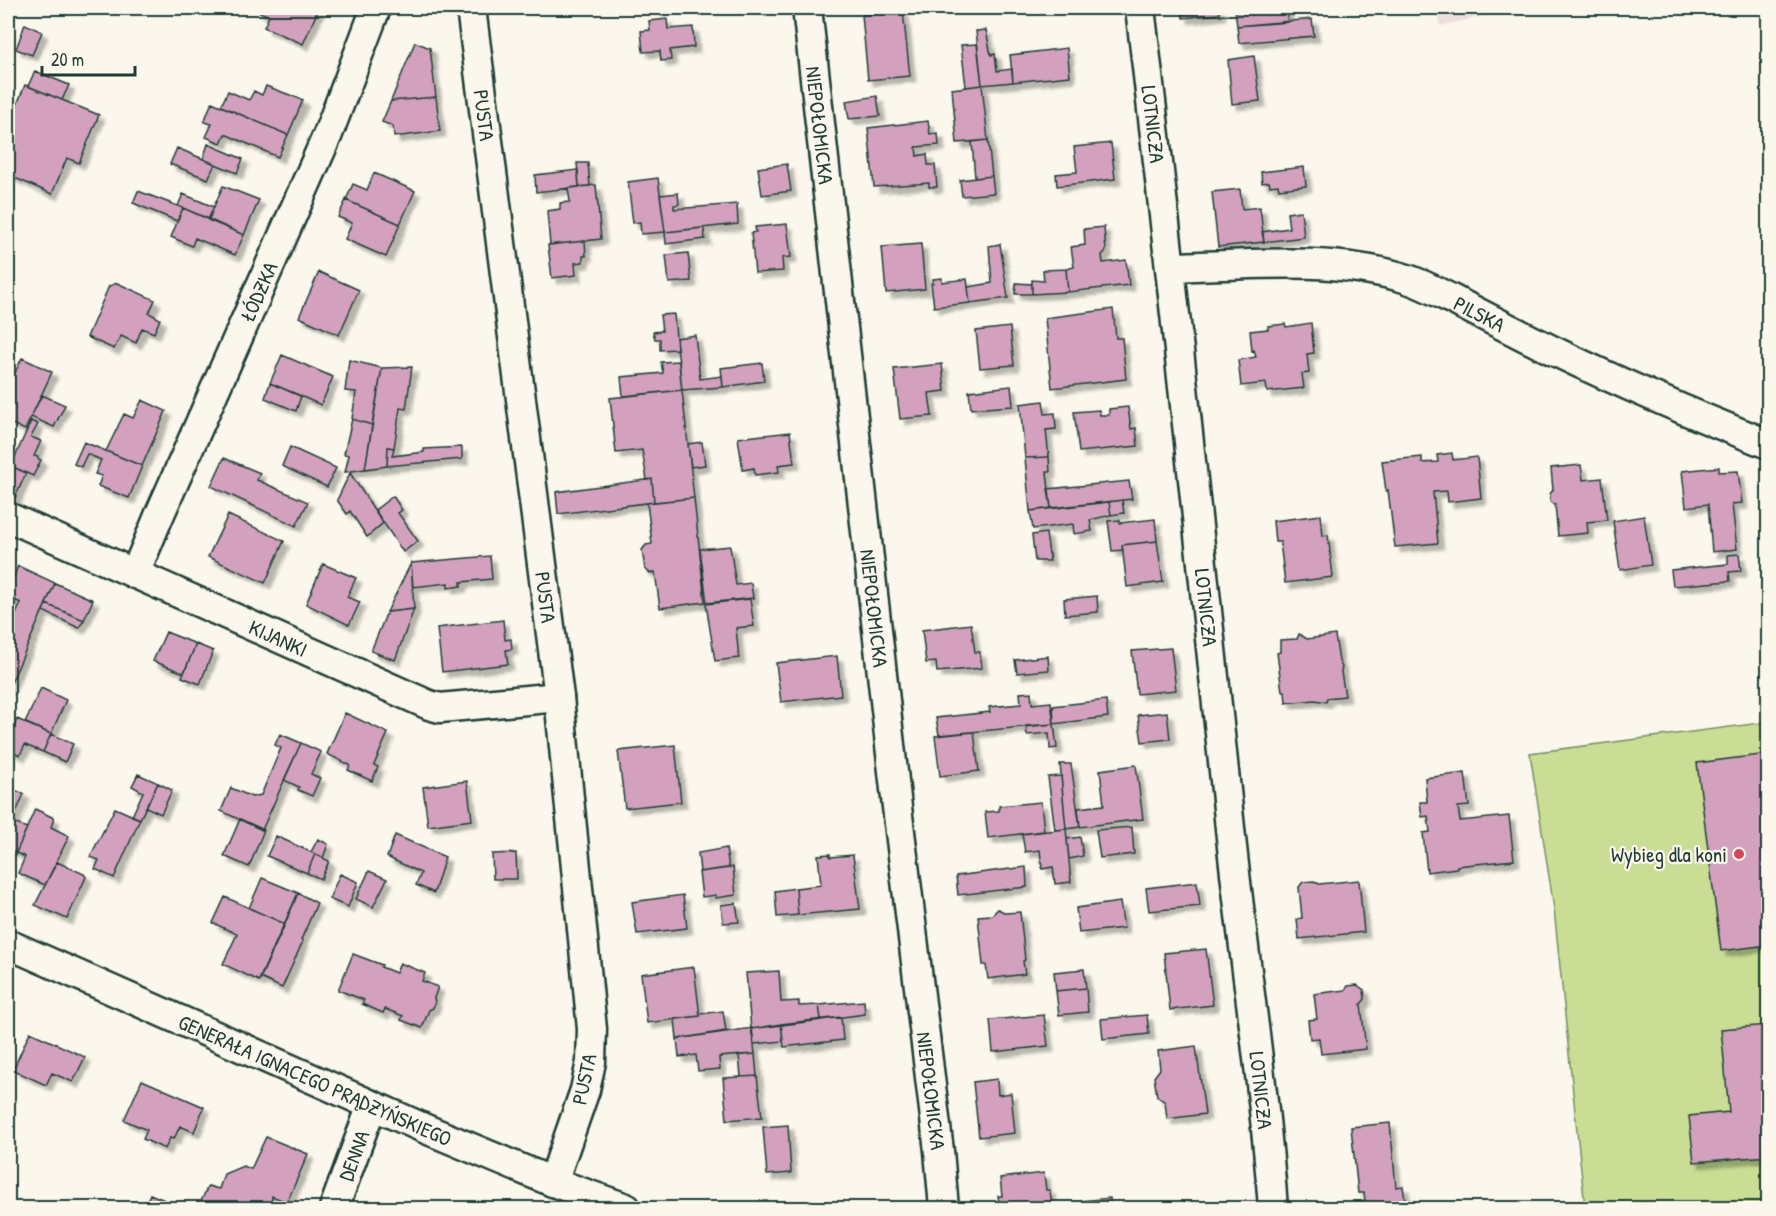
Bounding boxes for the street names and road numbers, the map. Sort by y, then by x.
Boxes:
street label: NIEPOŁOMICKA [799,65,841,186]
street label: LOTNICZA [1135,84,1173,165]
street label: PUSTA [467,88,502,142]
street label: ŁÓDZKA [232,257,284,326]
street label: PILSKA [1449,288,1510,339]
street label: NIEPOŁOMICKA [854,548,896,669]
street label: LOTNICZA [1188,567,1225,648]
street label: PUSTA [529,570,564,625]
street label: KIJANKI [244,612,312,663]
street label: GENERAŁA IGNACEGO PRĄDZYŃSKIEGO [174,1007,456,1153]
street label: NIEPOŁOMICKA [910,1030,953,1151]
street label: LOTNICZA [1243,1050,1280,1130]
street label: PUSTA [564,1051,604,1107]
street label: DENNA [331,1126,376,1185]

